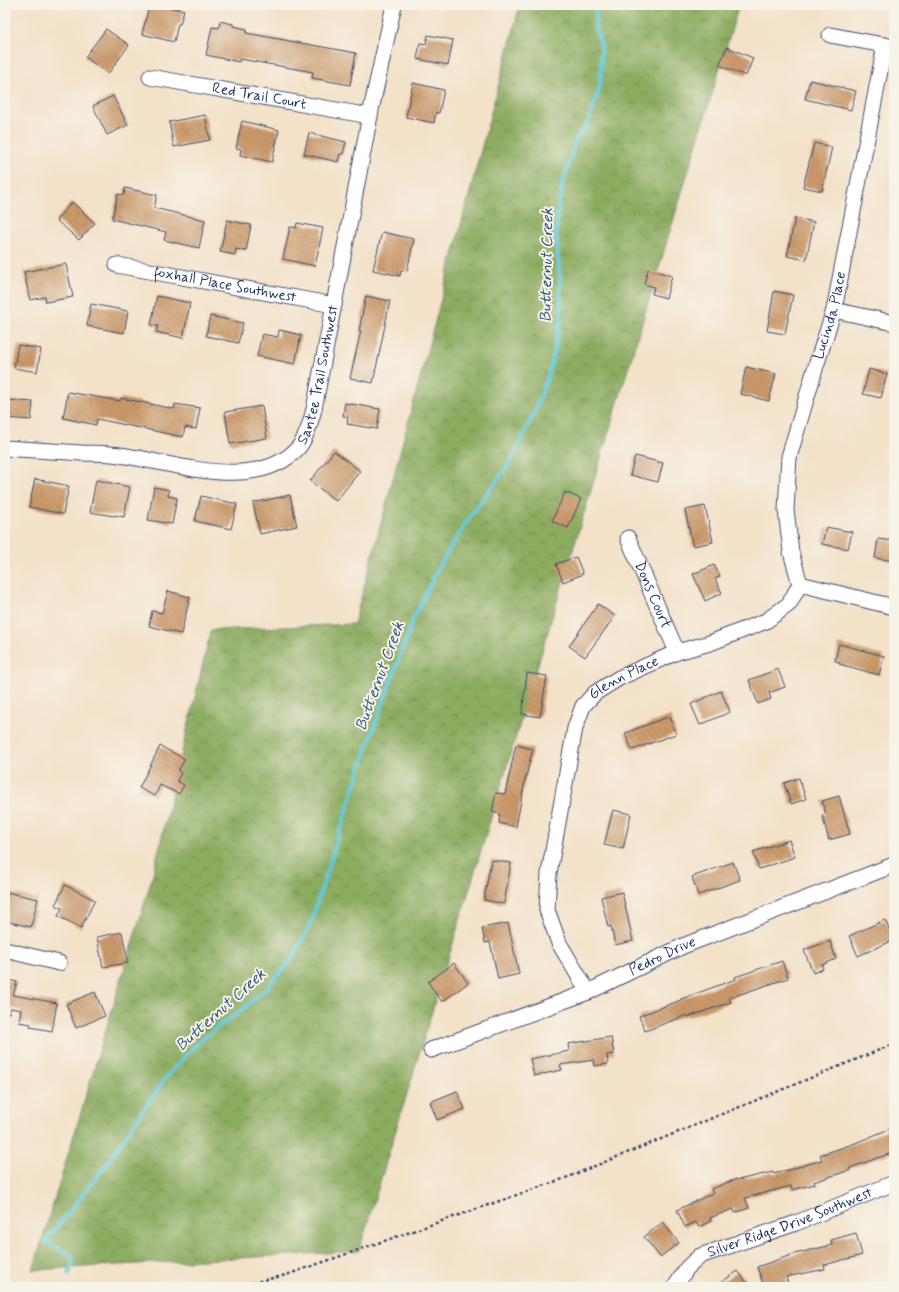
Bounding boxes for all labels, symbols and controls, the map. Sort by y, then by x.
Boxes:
street label: Red Trail Court [211,78,308,115]
water label: Butternut Creek [536,208,558,322]
street label: foxhall Place Southwest [152,262,298,308]
street label: Lucinda Place [809,270,851,362]
street label: Santee Trail Southwest [293,303,344,448]
street label: Dons Court [629,558,676,632]
water label: Butternut Creek [351,619,409,733]
street label: Glenn Place [584,651,662,704]
street label: Pedro Drive [626,932,699,981]
water label: Butternut Creek [172,964,271,1056]
street label: Silver Ridge Drive Southwest [705,1183,876,1263]

